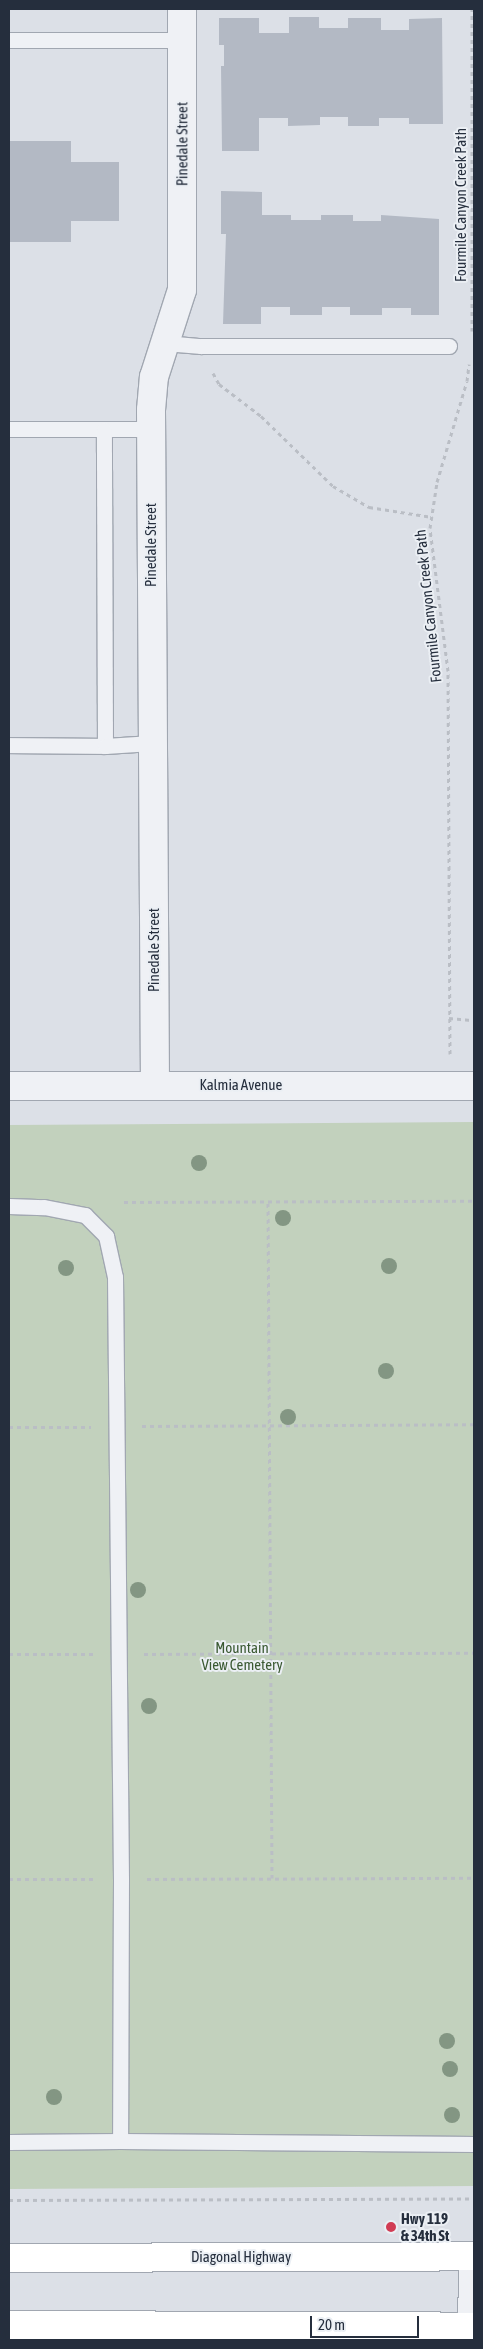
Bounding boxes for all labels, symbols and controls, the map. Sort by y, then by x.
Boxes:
street label: Pinedale Street [173,102,191,186]
street label: Fourmile Canyon Creek Path [452,128,470,282]
street label: Pinedale Street [142,503,160,587]
street label: Fourmile Canyon Creek Path [411,529,445,683]
street label: Pinedale Street [145,908,163,992]
street label: Kalmia Avenue [200,1076,282,1094]
park label: Mountain View Cemetery [201,1638,283,1673]
place label: Hwy 119 & 34th St [401,2209,449,2244]
marker: Hwy 119 & 34th St [385,2221,397,2233]
street label: Diagonal Highway [191,2248,291,2266]
scale bar [313,2306,422,2338]
text: 20 m [318,2316,345,2333]

